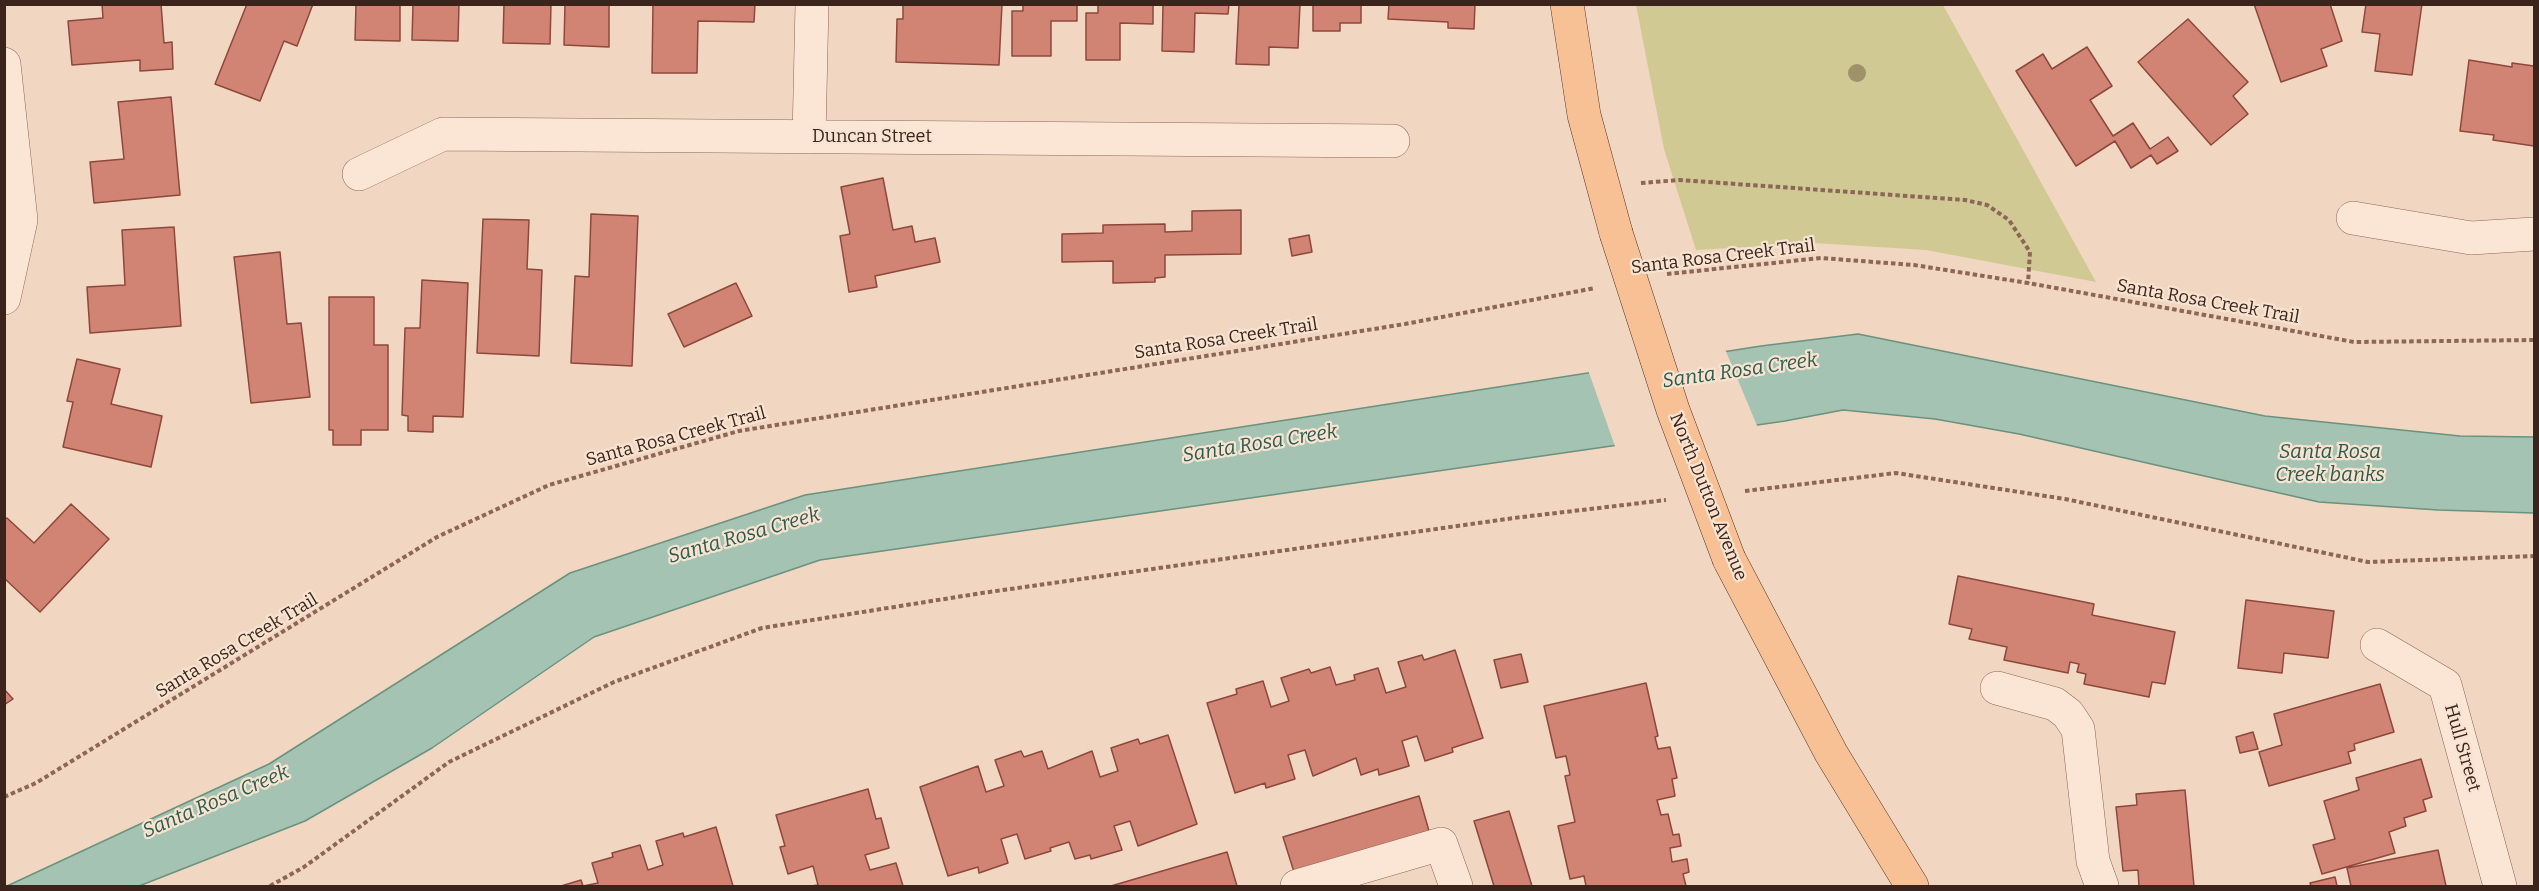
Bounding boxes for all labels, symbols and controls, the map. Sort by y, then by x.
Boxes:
street label: Duncan Street [812,126,932,148]
street label: Santa Rosa Creek Trail [1630,235,1816,279]
street label: Santa Rosa Creek Trail [2115,275,2301,329]
street label: Santa Rosa Creek Trail [1133,314,1319,364]
water label: Santa Rosa Creek [1661,348,1819,394]
street label: Santa Rosa Creek Trail [584,403,768,471]
street label: North Dutton Avenue [1665,410,1751,584]
water label: Santa Rosa Creek [1181,420,1339,468]
water label: Santa Rosa Creek banks [2275,440,2385,487]
water label: Santa Rosa Creek [665,503,823,569]
street label: Santa Rosa Creek Trail [152,589,322,703]
street label: Hull Street [2439,702,2485,794]
water label: Santa Rosa Creek [139,760,293,844]

